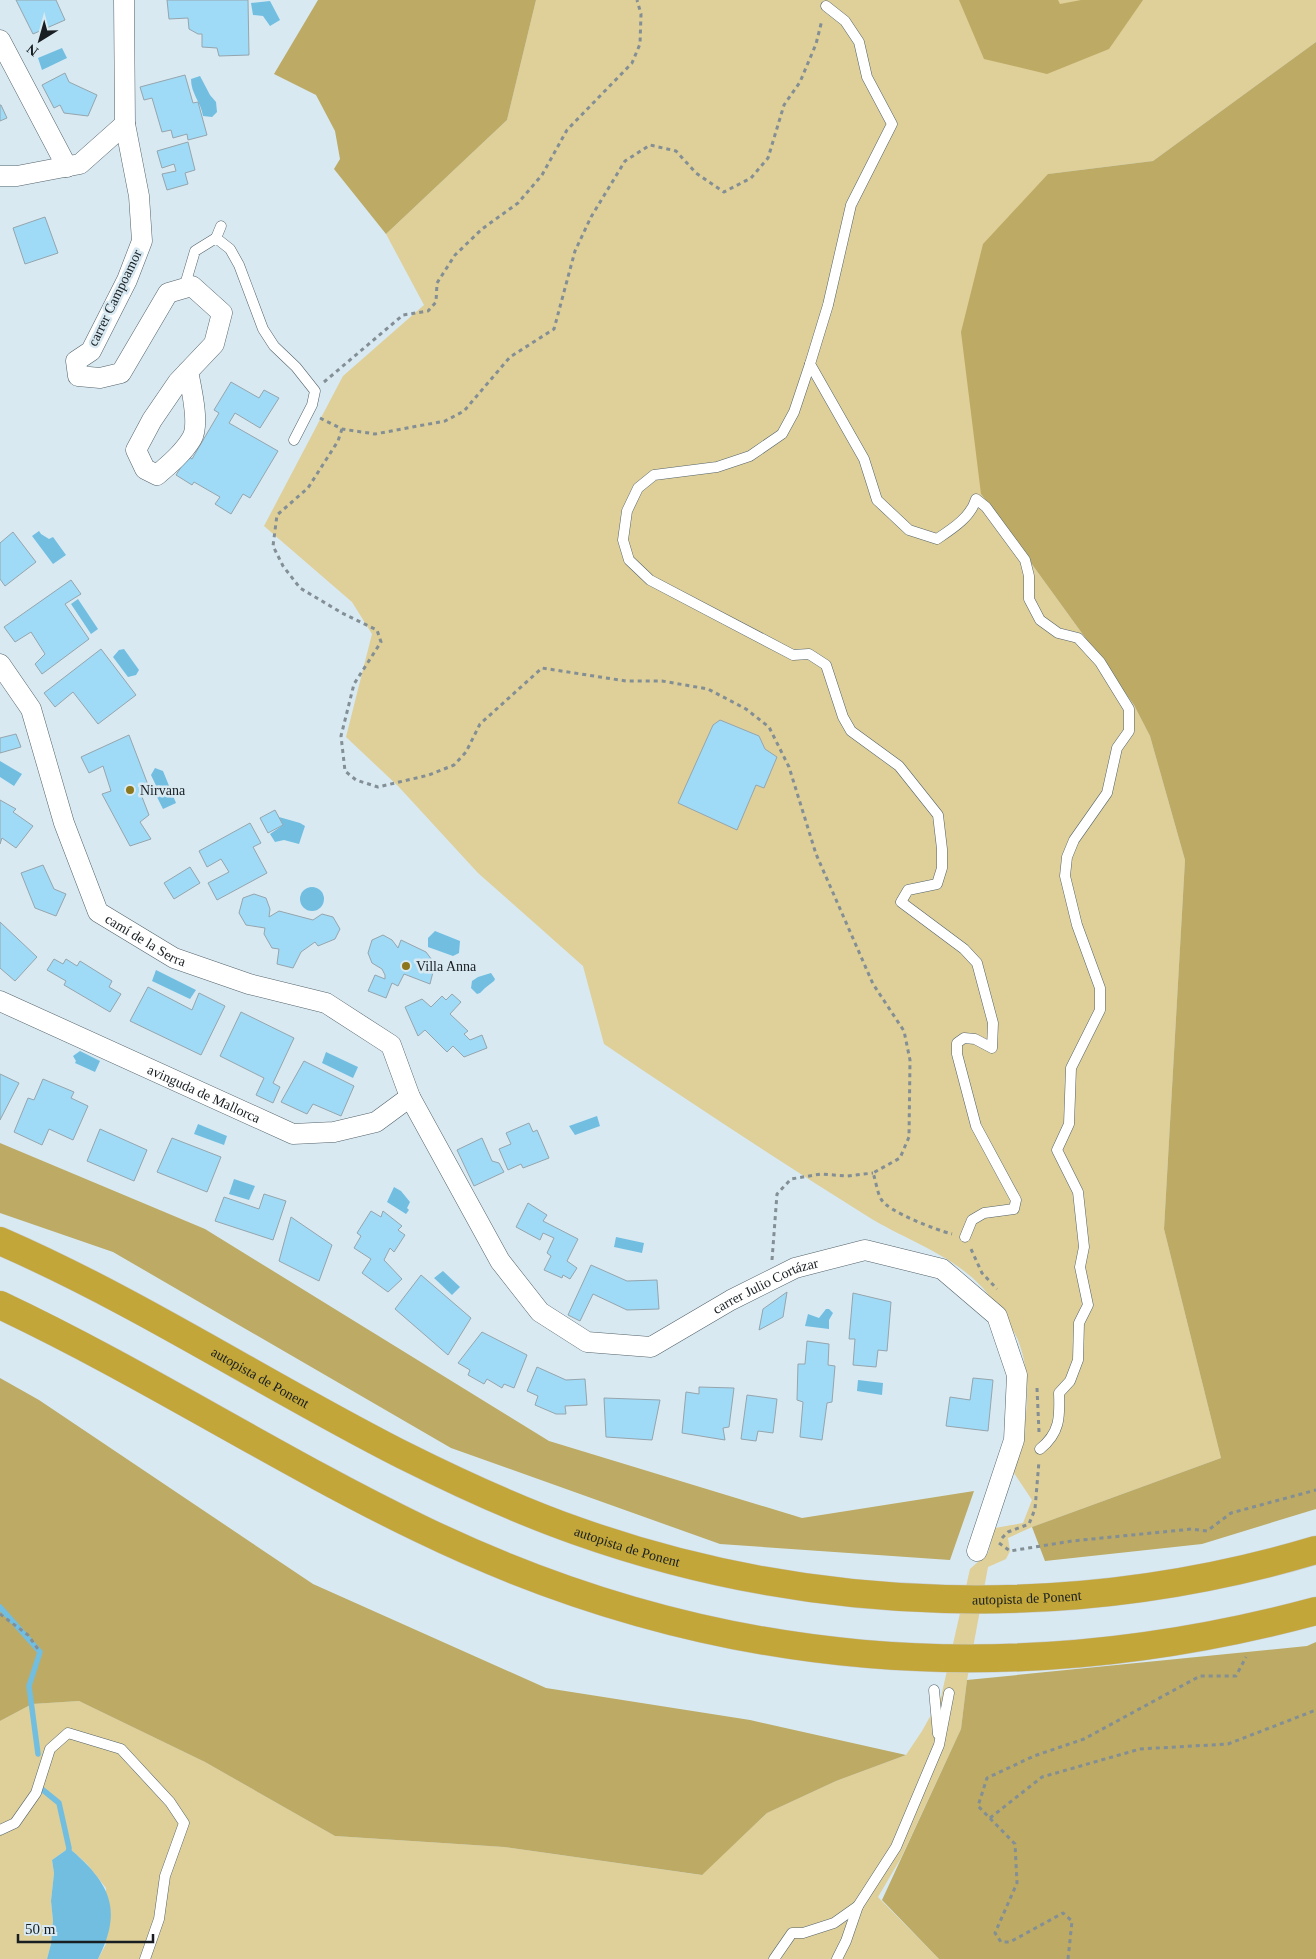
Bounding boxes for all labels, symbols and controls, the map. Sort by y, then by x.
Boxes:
north arrow [15,15,65,65]
text: N [24,41,41,59]
street label: carrer Campoamor [85,247,145,349]
place label: Nirvana [140,783,186,798]
marker: Nirvana [124,784,136,796]
street label: camí de la Serra [103,911,188,969]
place label: Villa Anna [416,959,477,974]
marker: Villa Anna [400,960,412,972]
street label: avinguda de Mallorca [145,1062,263,1126]
street label: carrer Julio Cortázar [710,1255,820,1317]
street label: autopista de Ponent [209,1344,312,1411]
street label: autopista de Ponent [572,1523,682,1570]
street label: autopista de Ponent [972,1587,1082,1607]
scale bar [18,1912,152,1944]
text: 50 m [25,1921,56,1937]

